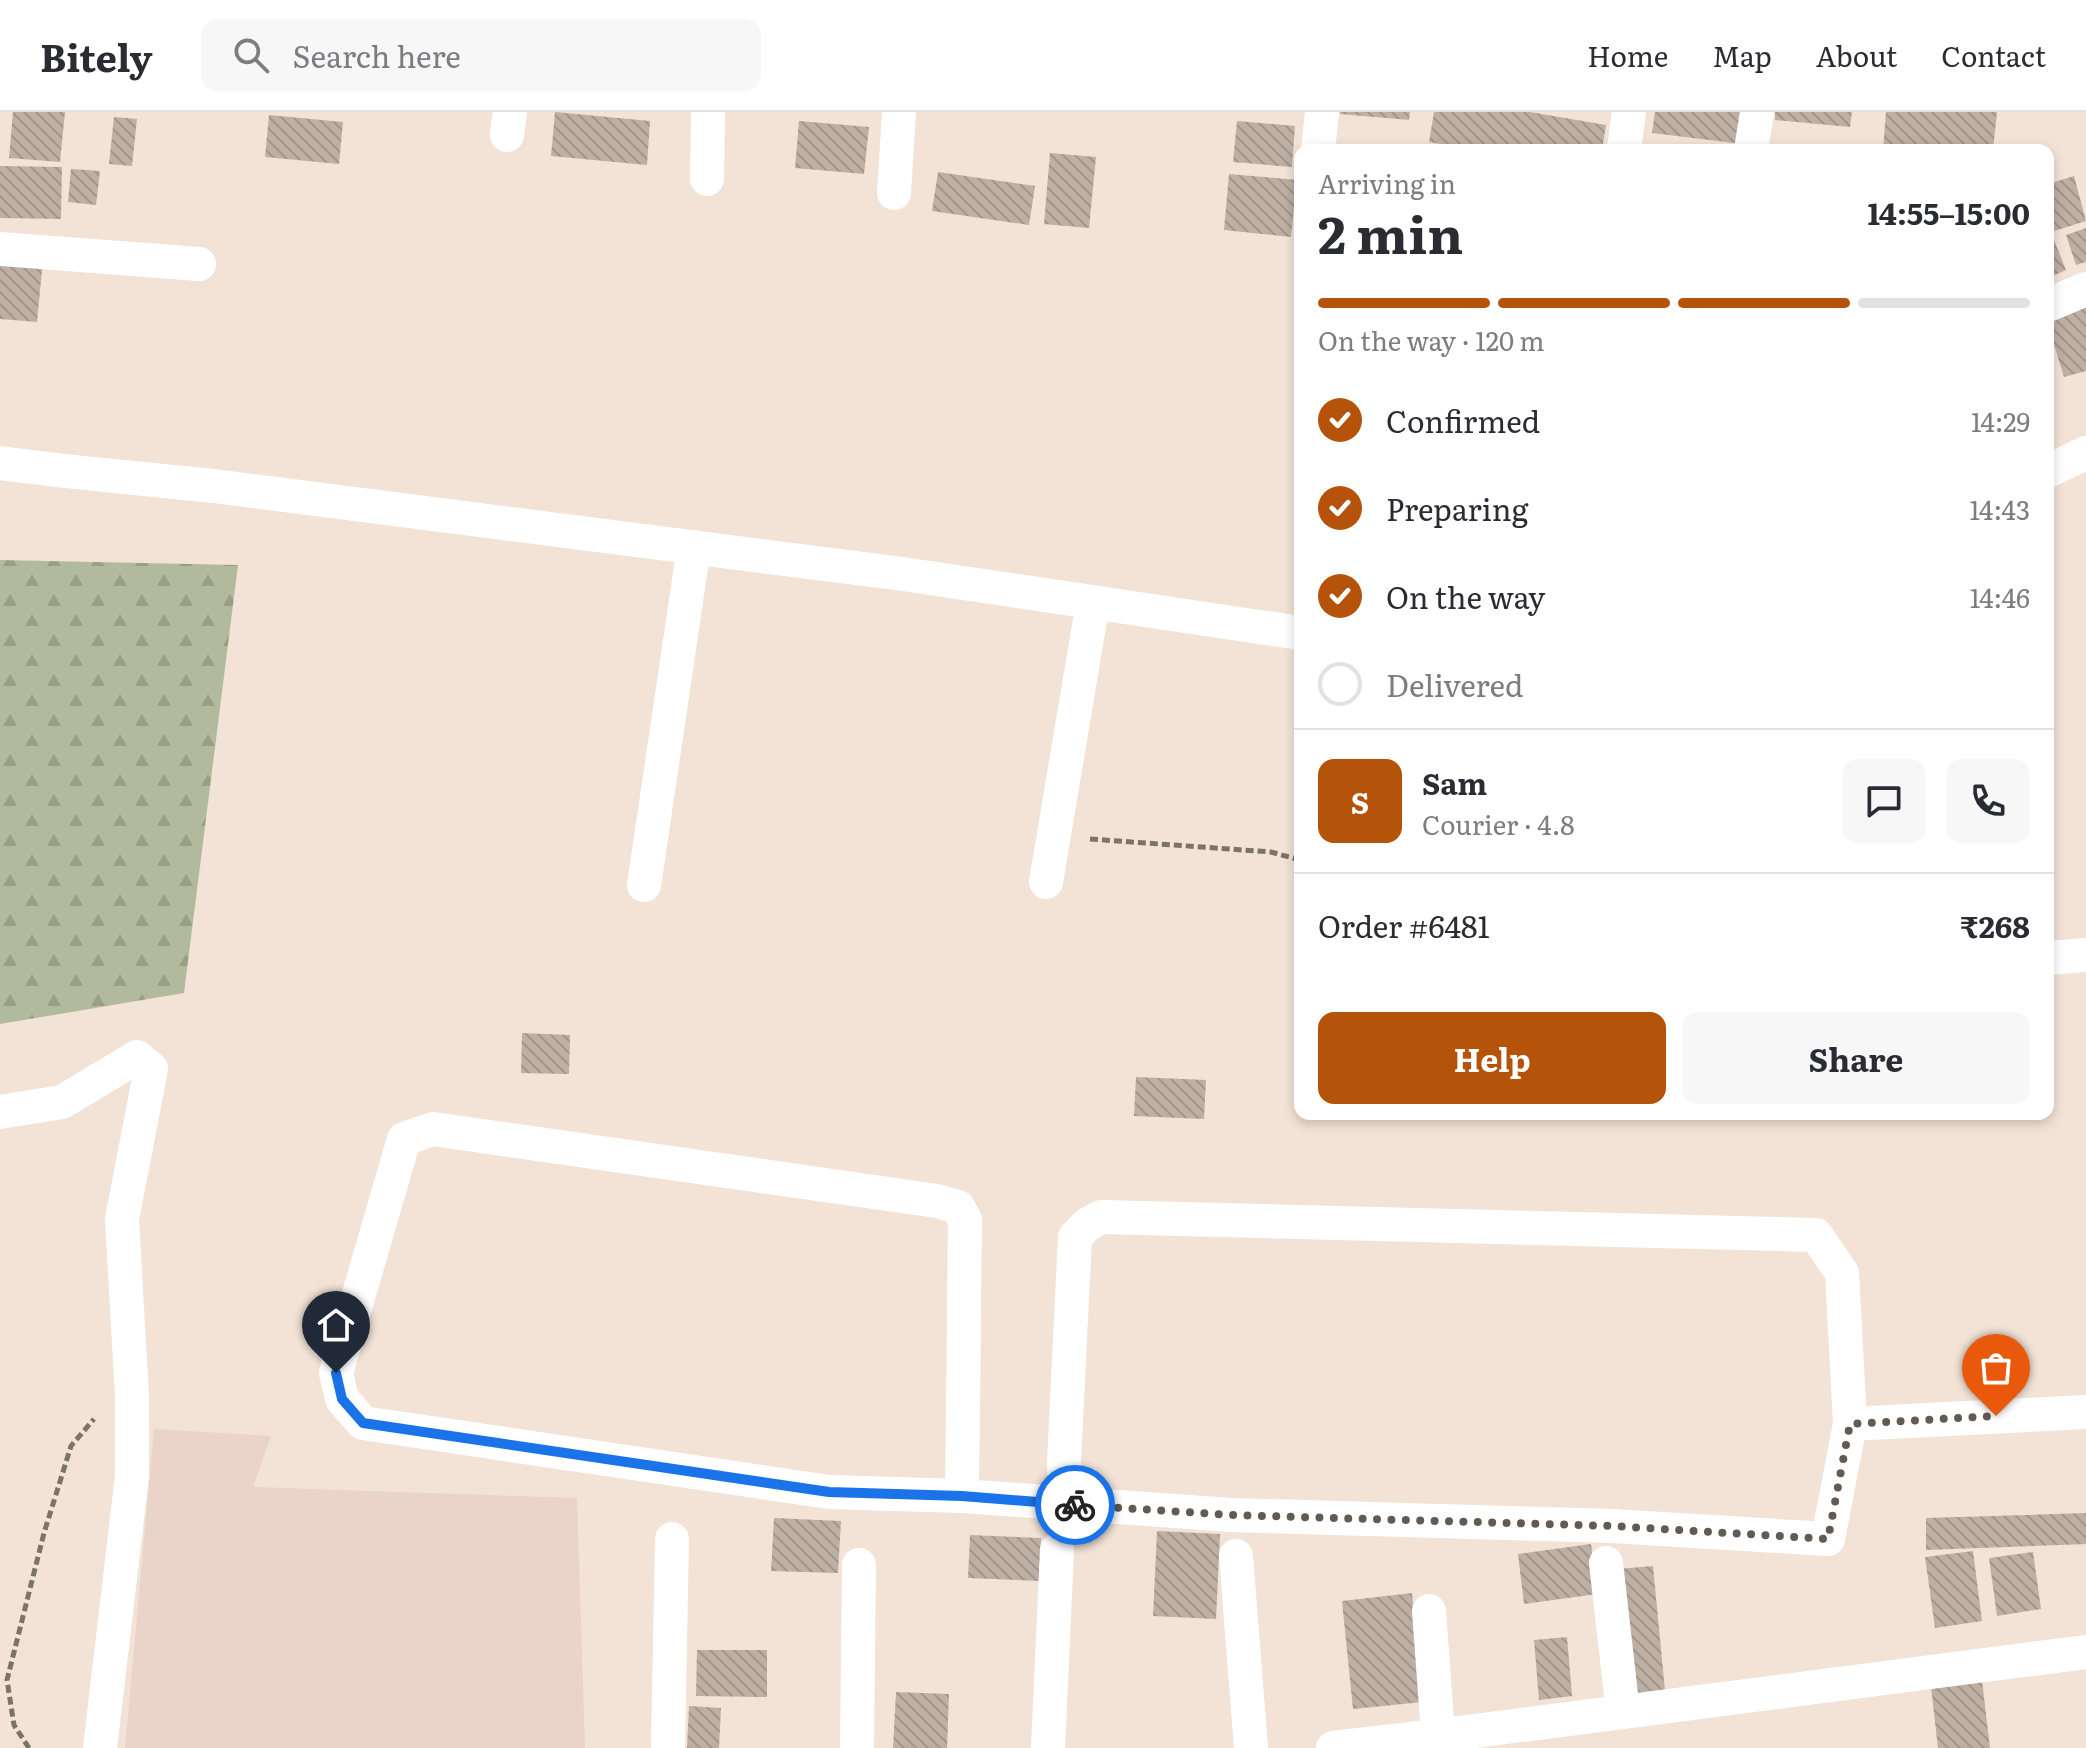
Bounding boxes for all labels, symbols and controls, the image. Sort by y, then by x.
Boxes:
search box [201,19,761,91]
text: Bitely [40,27,153,84]
icon: search [229,33,273,77]
text: Search here [293,33,461,77]
text: Home [1587,34,1668,76]
text: Map [1712,34,1772,76]
text: About [1816,34,1897,76]
text: Contact [1941,34,2046,76]
text: Arriving in [1318,163,1456,202]
text: 14:55–15:00 [1868,190,2030,234]
text: 2 min [1318,193,1463,270]
text: On the way · 120 m [1318,320,1544,359]
icon: check [1318,398,1362,442]
text: Confirmed [1386,398,1540,442]
text: 14:29 [1971,401,2030,440]
icon: check [1318,486,1362,530]
text: Preparing [1386,486,1528,530]
text: 14:43 [1970,489,2030,528]
icon: check [1318,574,1362,618]
text: On the way [1386,574,1545,618]
text: 14:46 [1970,577,2030,616]
text: Delivered [1386,662,1523,706]
button: chat [1842,759,1926,843]
button: phone [1946,759,2030,843]
text: Sam [1422,760,1487,804]
text: S [1351,779,1369,823]
text: Courier · 4.8 [1422,804,1575,843]
text: Order #6481 [1318,903,1490,947]
text: ₹268 [1960,903,2030,947]
button: Help [1318,1012,1666,1104]
button: Share [1682,1012,2030,1104]
pin [302,1291,370,1373]
icon: home [314,1303,358,1347]
pin [1962,1334,2030,1416]
icon: bag [1974,1346,2018,1390]
courier [1035,1465,1115,1545]
icon: bike [1053,1483,1097,1527]

